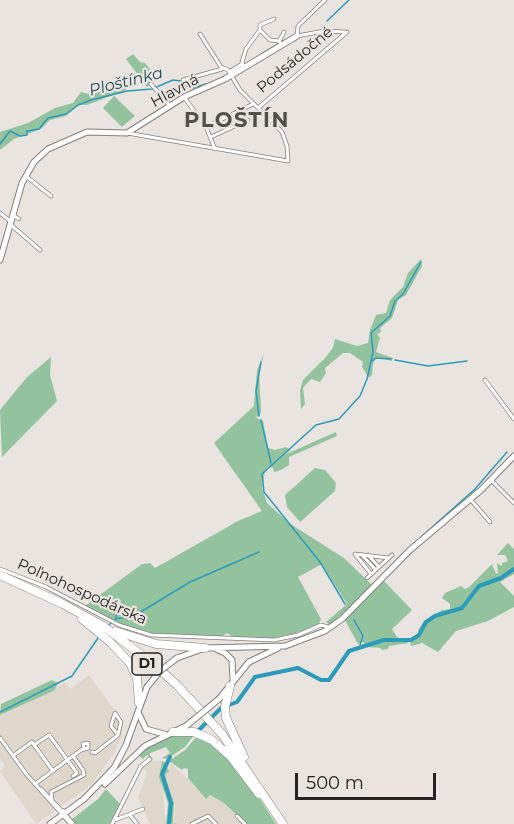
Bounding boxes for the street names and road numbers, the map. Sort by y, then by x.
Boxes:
street label: Podsádočné [253,23,337,97]
street label: Hlavná [148,71,202,111]
street label: Poľnohospodárska [14,555,150,629]
road number: D1 [132,653,162,675]

